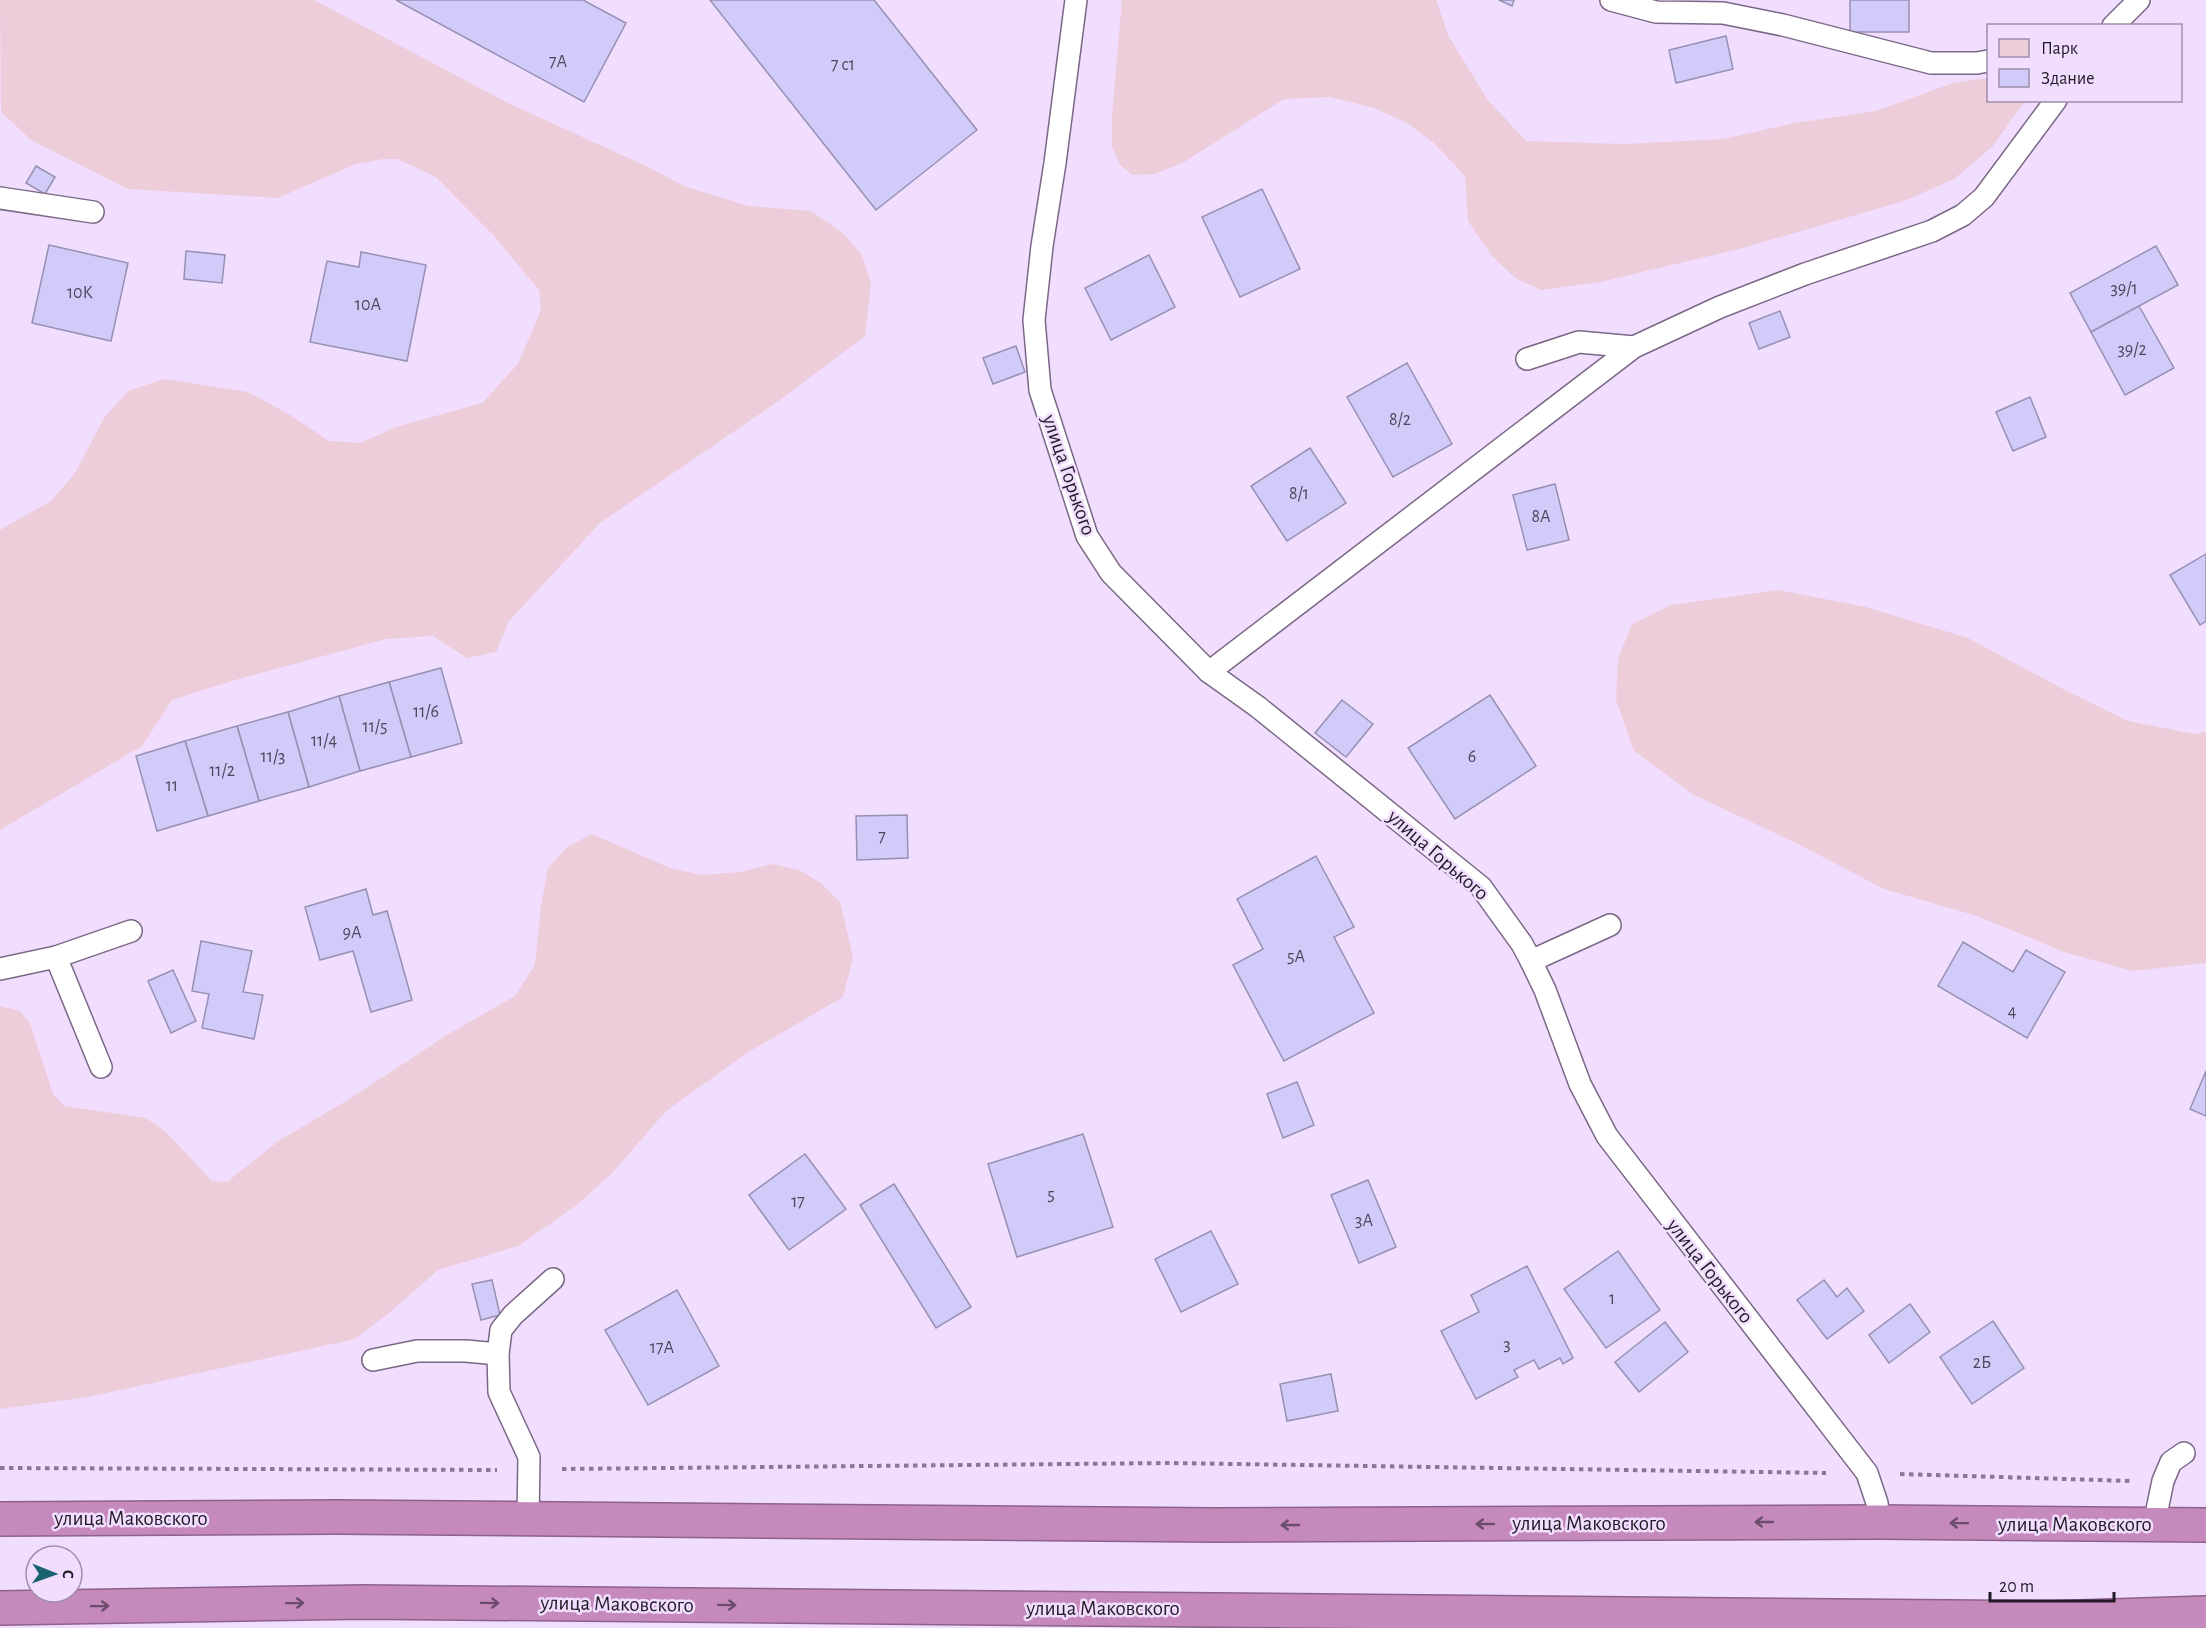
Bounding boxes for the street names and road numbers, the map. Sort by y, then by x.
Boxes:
street label: улица Горького [1038,411,1099,538]
street label: улица Горького [1383,805,1492,904]
street label: улица Горького [1662,1214,1757,1327]
street label: улица Маковского [53,1508,208,1529]
street label: улица Маковского [1511,1513,1666,1534]
street label: улица Маковского [1997,1514,2152,1535]
street label: улица Маковского [539,1592,694,1616]
street label: улица Маковского [1025,1598,1180,1619]

